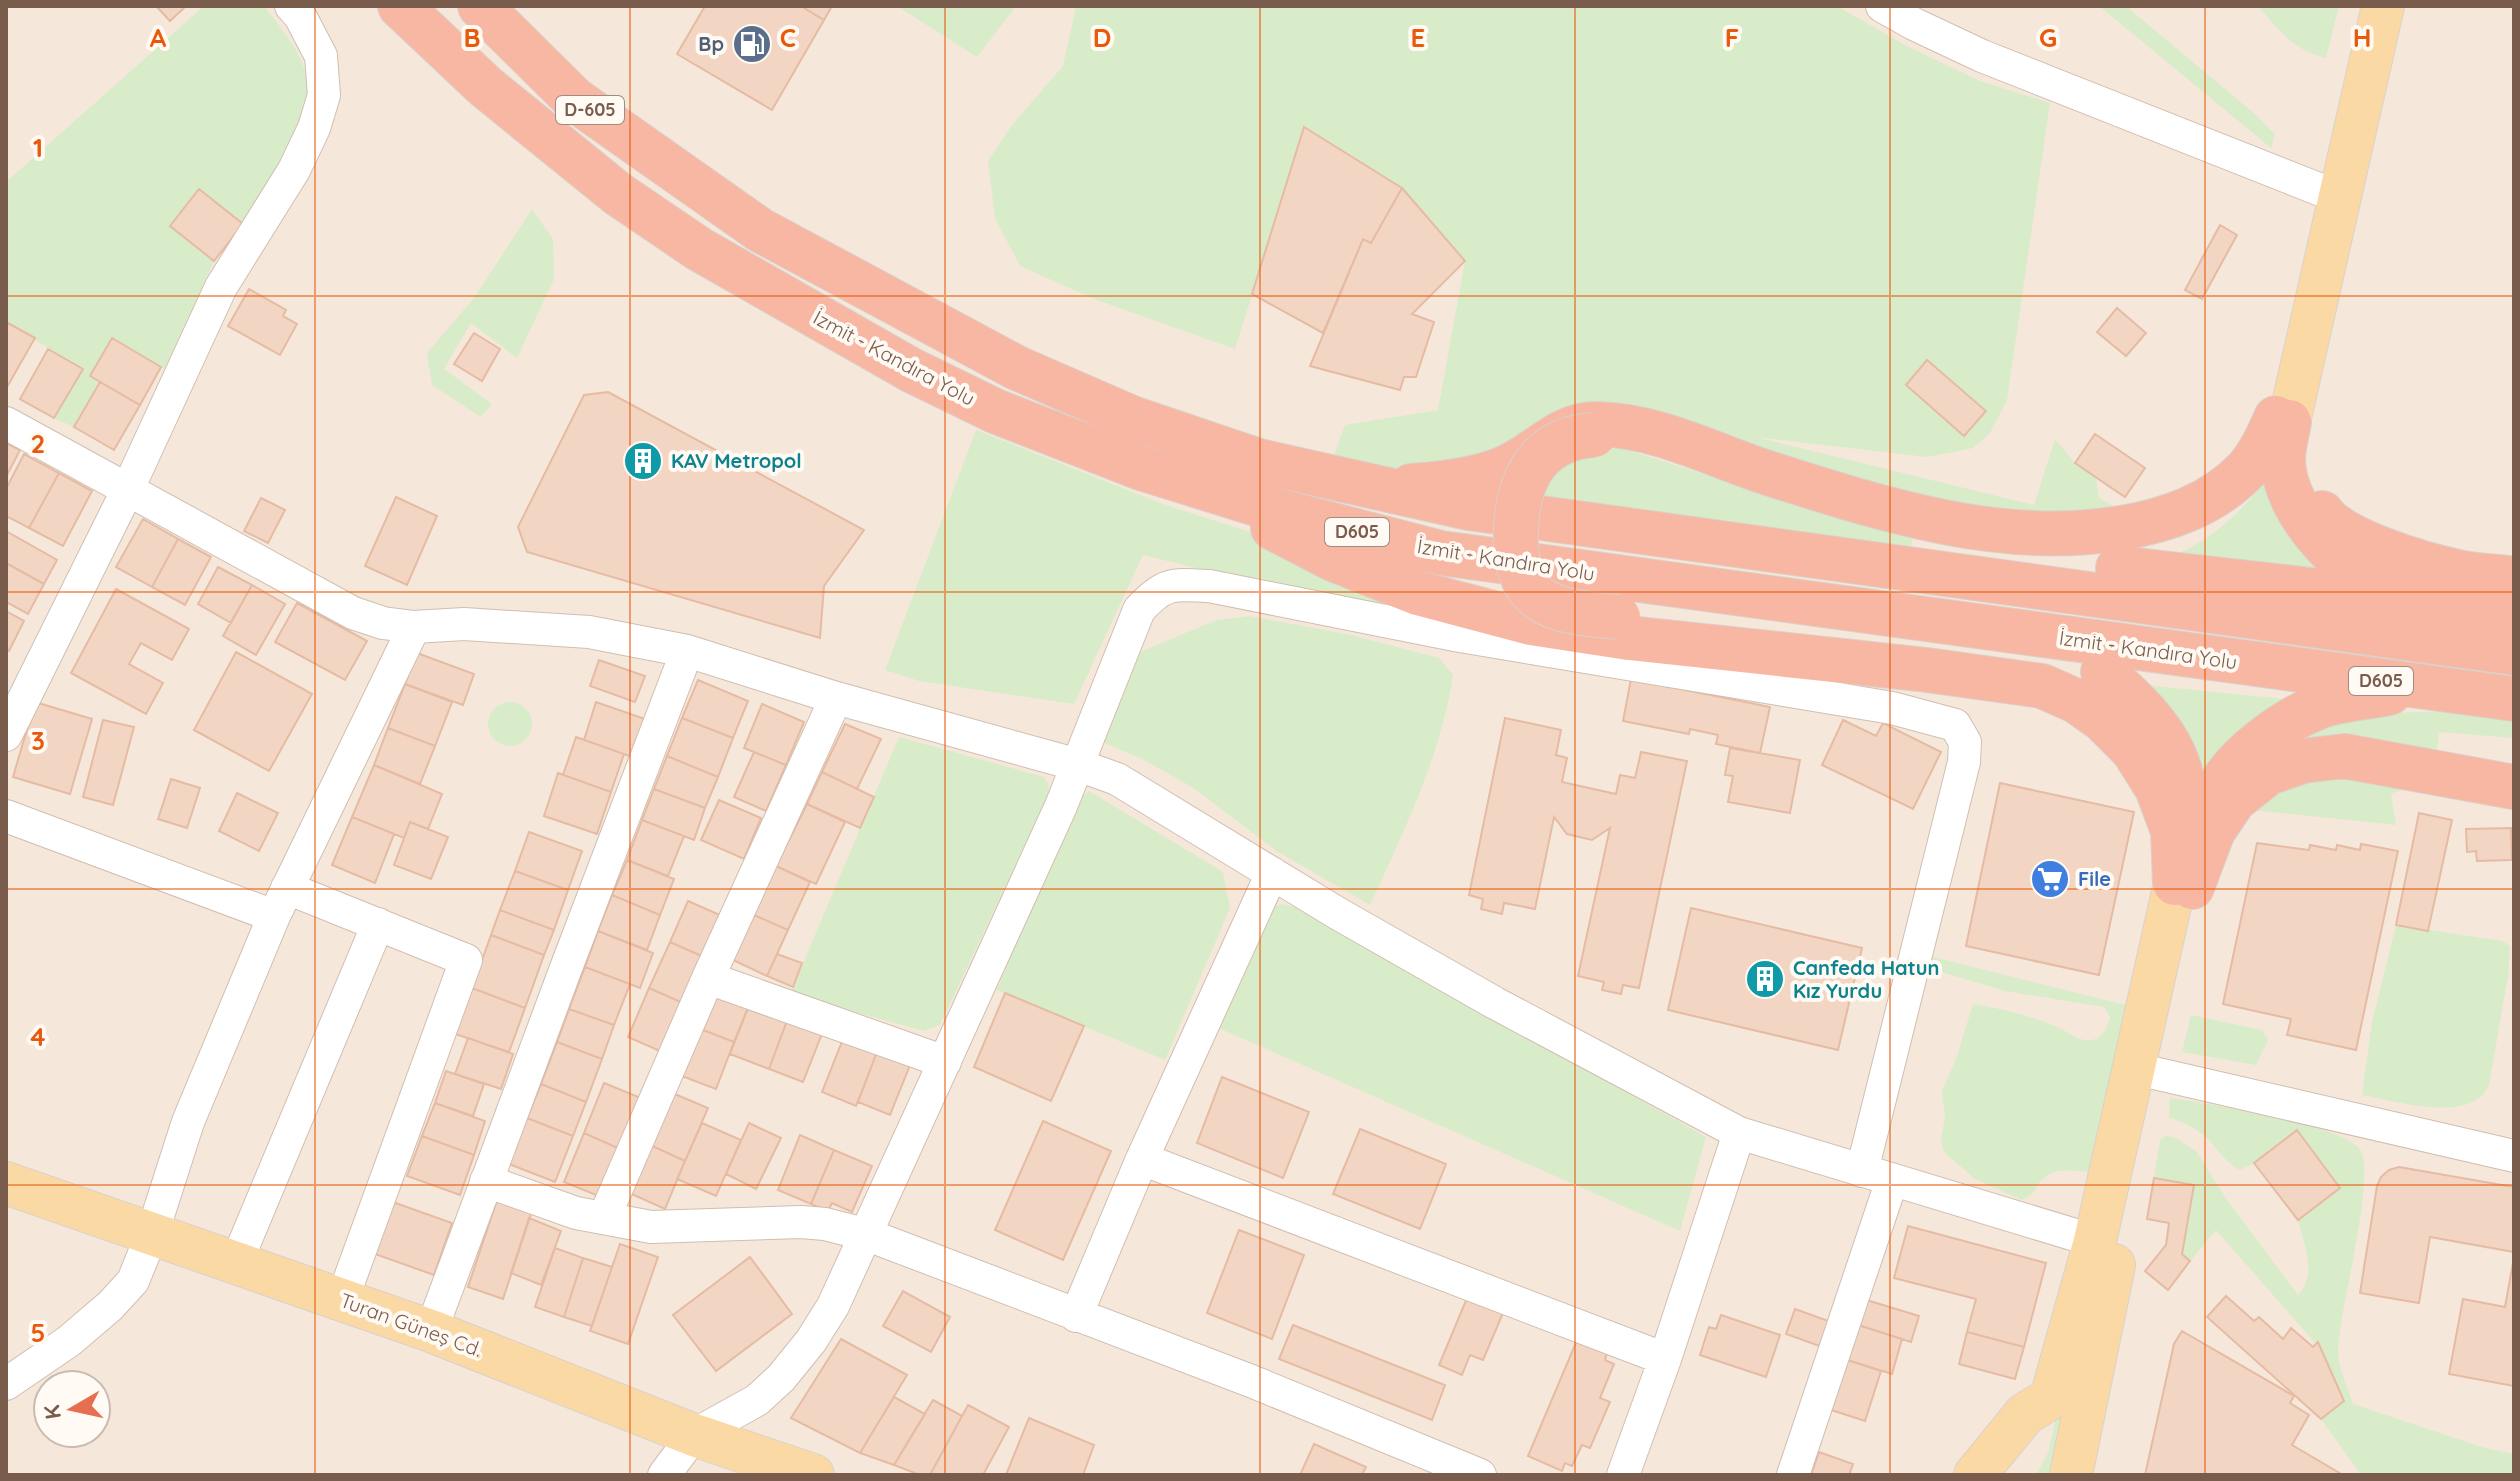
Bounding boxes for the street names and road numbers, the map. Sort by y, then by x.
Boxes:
road number: D-605 [556,96,624,124]
street label: İzmit - Kandıra Yolu [809,304,979,411]
road number: D605 [1325,518,1389,546]
street label: İzmit - Kandıra Yolu [1415,533,1597,586]
street label: İzmit - Kandıra Yolu [2057,625,2239,674]
road number: D605 [2349,667,2413,695]
street label: Turan Güneş Cd. [337,1287,486,1362]

